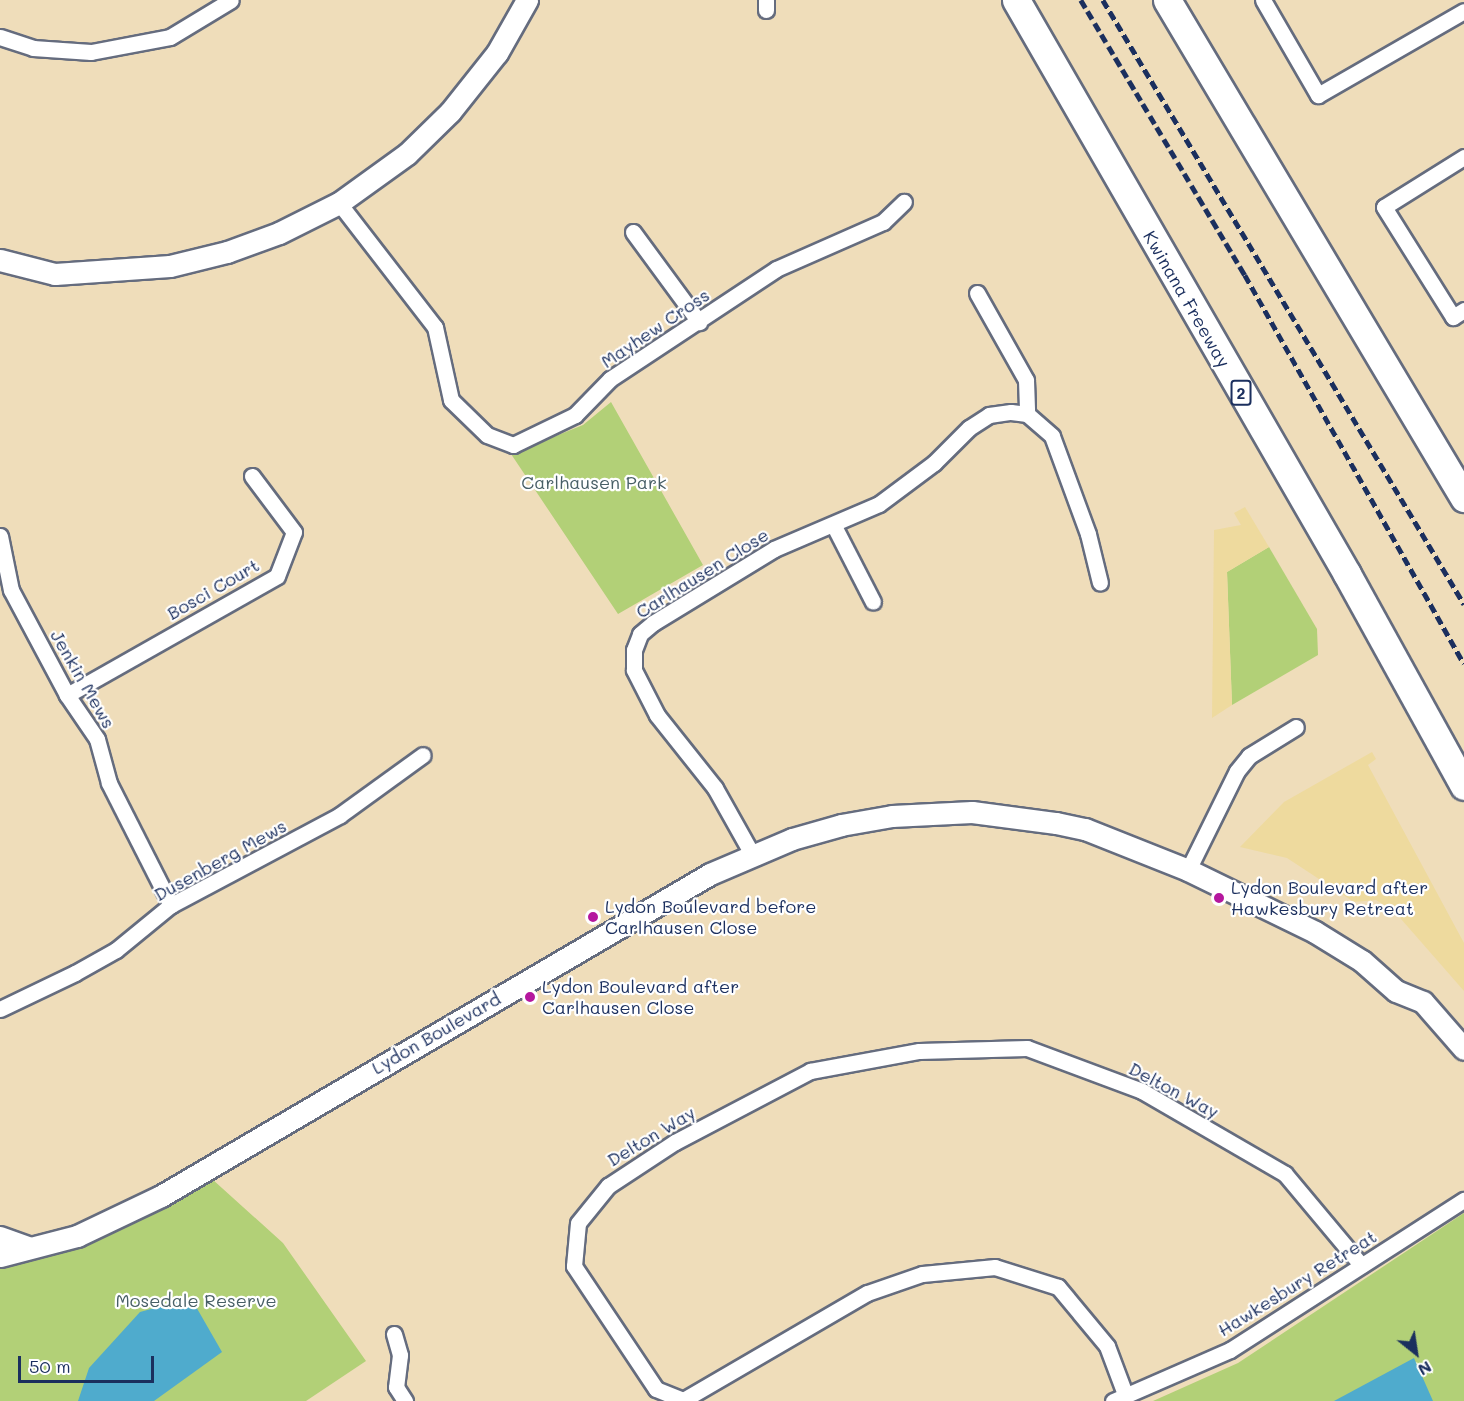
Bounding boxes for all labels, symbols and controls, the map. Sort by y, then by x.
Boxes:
street label: Kwinana Freeway [1139,227,1235,371]
street label: Mayhew Cross [597,284,713,372]
road number: 2 [1230,380,1252,406]
park label: Carlhausen Park [521,471,667,493]
street label: Carlhausen Close [632,523,772,623]
street label: Bosci Court [163,554,263,624]
street label: Jenkin Mews [46,626,120,732]
street label: Dusenberg Mews [150,815,290,905]
place label: Lydon Boulevard after Hawkesbury Retreat [1231,877,1428,920]
marker: Lydon Boulevard after Hawkesbury Retreat [1212,891,1226,905]
place label: Lydon Boulevard before Carlhausen Close [605,896,816,938]
marker: Lydon Boulevard before Carlhausen Close [586,910,600,924]
place label: Lydon Boulevard after Carlhausen Close [542,976,739,1018]
street label: Lydon Boulevard [368,987,504,1079]
marker: Lydon Boulevard after Carlhausen Close [523,990,537,1004]
street label: Delton Way [1125,1057,1223,1123]
street label: Delton Way [603,1101,699,1171]
street label: Hawkesbury Retreat [1214,1225,1380,1341]
park label: Mosedale Reserve [115,1289,277,1311]
north arrow [1386,1323,1446,1383]
scale bar [21,1344,158,1382]
text: 50 m [29,1354,71,1378]
text: N [1415,1357,1436,1381]

